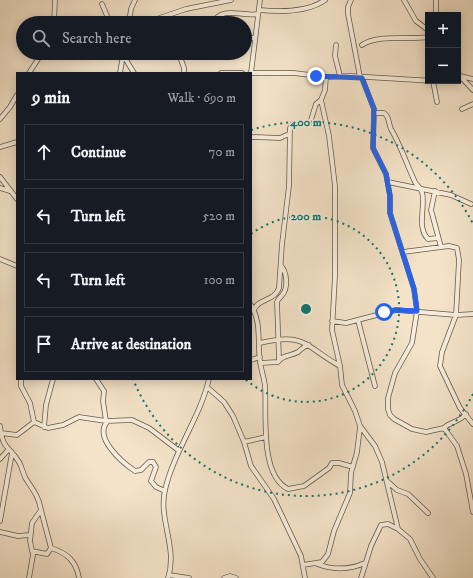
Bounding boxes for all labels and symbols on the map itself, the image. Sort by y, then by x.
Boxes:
route end [307,67,325,85]
text: 400 m [289,115,322,130]
text: 200 m [291,209,321,224]
centre of rings [299,302,313,316]
route start [375,303,393,321]

